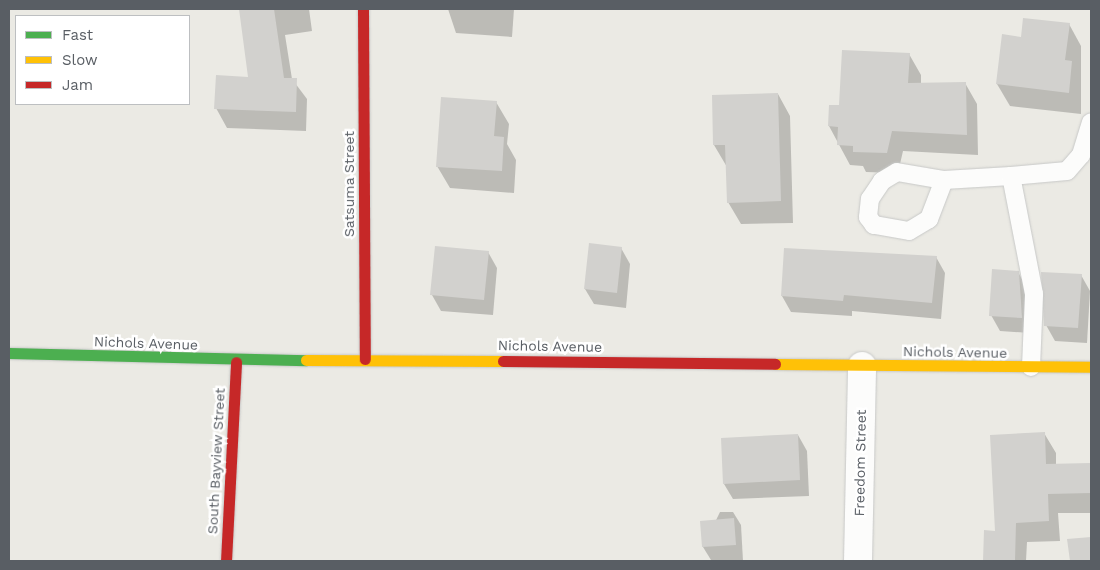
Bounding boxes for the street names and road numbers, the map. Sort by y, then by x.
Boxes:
street label: Satsuma Street [341,131,357,237]
street label: Nichols Avenue [93,333,199,353]
street label: Nichols Avenue [497,337,603,355]
street label: Nichols Avenue [902,343,1008,361]
street label: South Bayview Street [204,387,228,535]
street label: Freedom Street [851,409,869,517]

